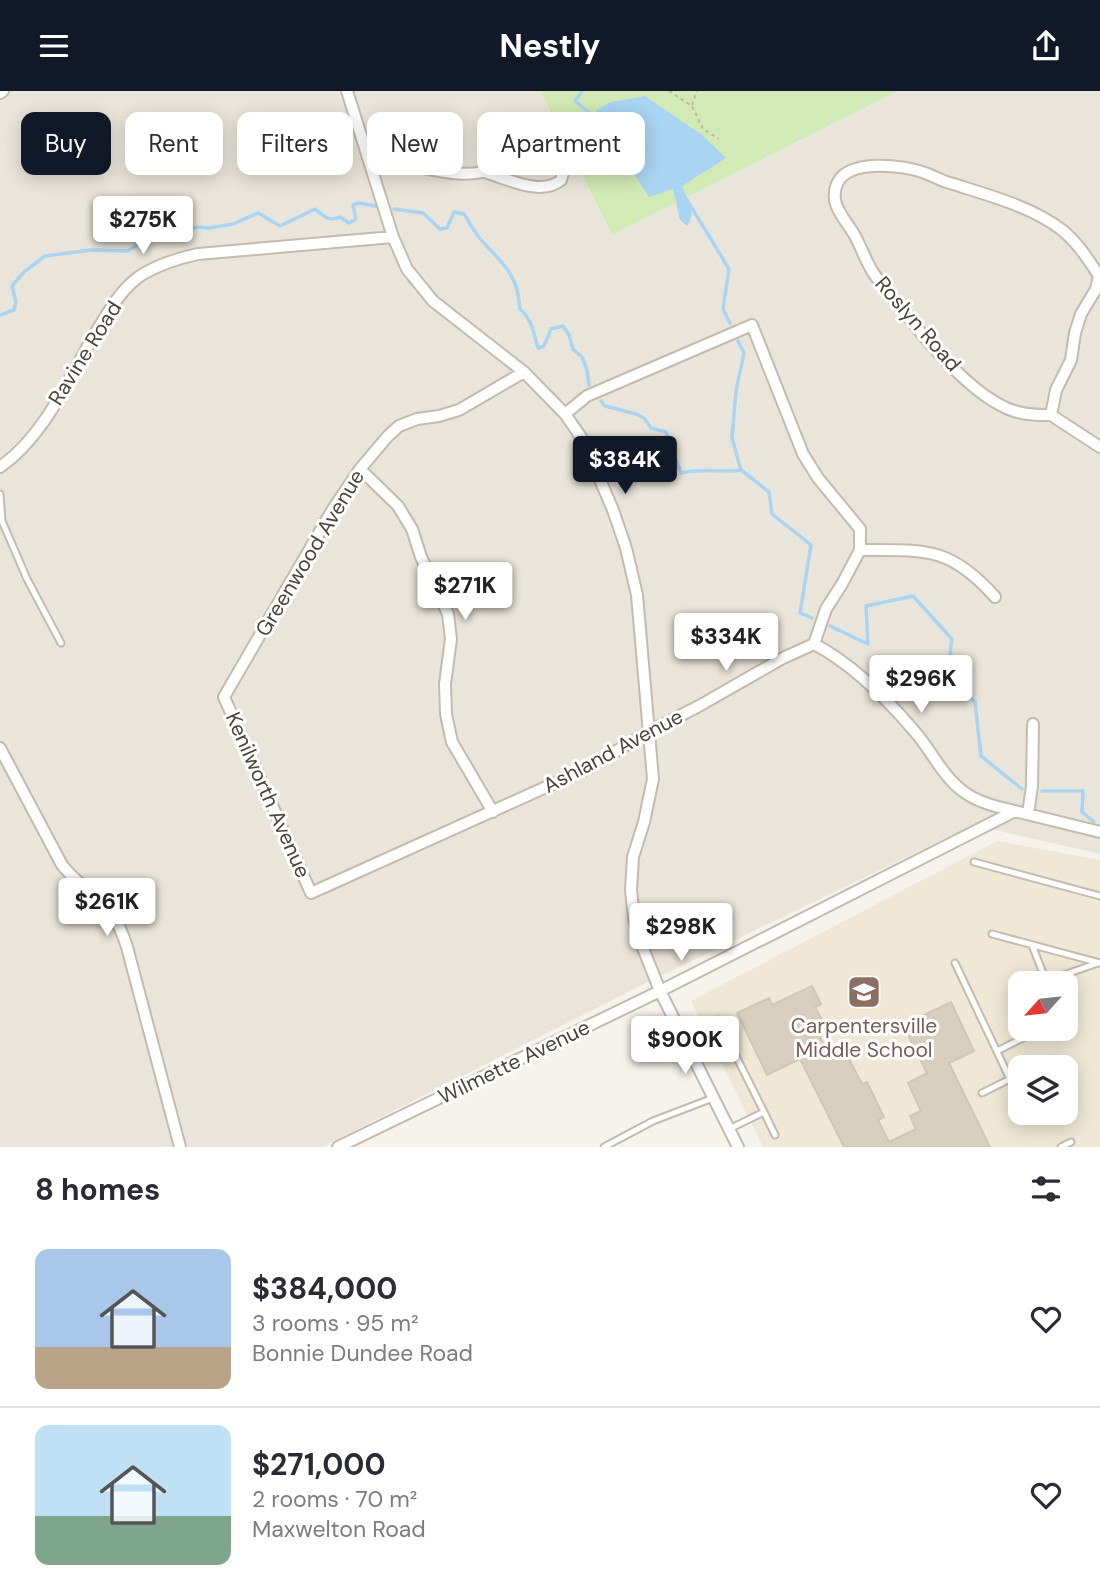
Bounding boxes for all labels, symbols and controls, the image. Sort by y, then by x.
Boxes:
text: Nestly [500,25,600,67]
icon: menu [35,27,73,65]
icon: share [1027,27,1065,65]
chip: Buy [21,112,111,175]
chip: Rent [125,112,223,175]
chip: Filters [237,112,353,175]
chip: New [367,112,463,175]
chip: Apartment [477,112,645,175]
pin: $275K [94,197,192,256]
text: $275K [109,204,177,234]
street label: Roslyn Road [869,270,967,378]
street label: Ravine Road [42,296,128,410]
pin: $384K [576,437,674,496]
text: $384K [589,444,661,474]
street label: Greenwood Avenue [249,464,371,642]
pin: $271K [416,563,514,622]
text: $271K [433,570,497,600]
pin: $334K [677,613,775,673]
text: $334K [690,621,762,651]
pin: $296K [872,655,970,715]
text: $296K [885,663,957,693]
street label: Ashland Avenue [538,702,688,800]
street label: Kenilworth Avenue [219,708,317,882]
pin: $261K [58,879,156,938]
text: $261K [74,886,140,916]
pin: $298K [632,903,730,963]
text: $298K [645,911,717,941]
north arrow [1008,971,1078,1041]
map controls [1008,971,1078,1125]
school or university icon: Carpentersville Middle School [845,973,883,1011]
place label: Carpentersville Middle School [791,1012,937,1064]
street label: Wilmette Avenue [434,1013,595,1111]
pin: $900K [636,1017,734,1076]
text: $900K [647,1024,723,1054]
button: layers [1008,1055,1078,1125]
text: 8 homes [35,1170,160,1209]
icon: filters [1027,1170,1065,1208]
text: $384,000 [252,1269,397,1308]
icon: home [91,1277,175,1361]
icon: heart [1027,1300,1065,1338]
text: 3 rooms · 95 m² [252,1308,419,1338]
text: Bonnie Dundee Road [252,1338,473,1368]
text: $271,000 [252,1445,386,1484]
icon: home [91,1453,175,1537]
icon: heart [1027,1476,1065,1514]
text: 2 rooms · 70 m² [252,1484,417,1514]
text: Maxwelton Road [252,1514,426,1544]

